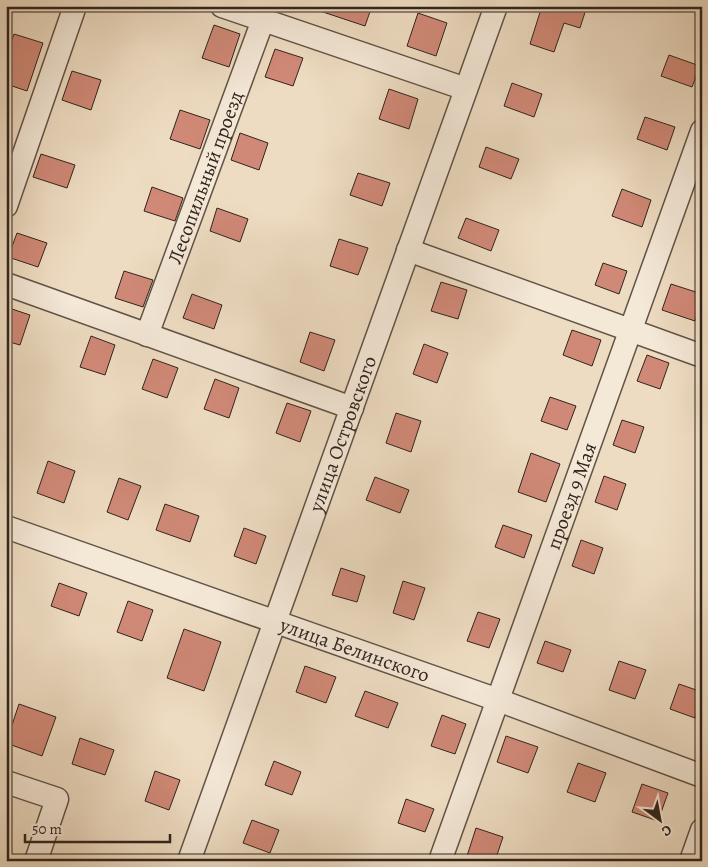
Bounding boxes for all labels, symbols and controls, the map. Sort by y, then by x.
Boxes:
street label: Лесопильный проезд [161,87,249,268]
street label: улица Островского [302,352,383,516]
street label: проезд 9 Мая [539,438,603,553]
street label: улица Белинского [276,611,433,688]
north arrow [636,794,686,844]
scale bar [25,812,170,844]
text: 50 m [32,819,62,839]
text: С [658,820,675,841]

